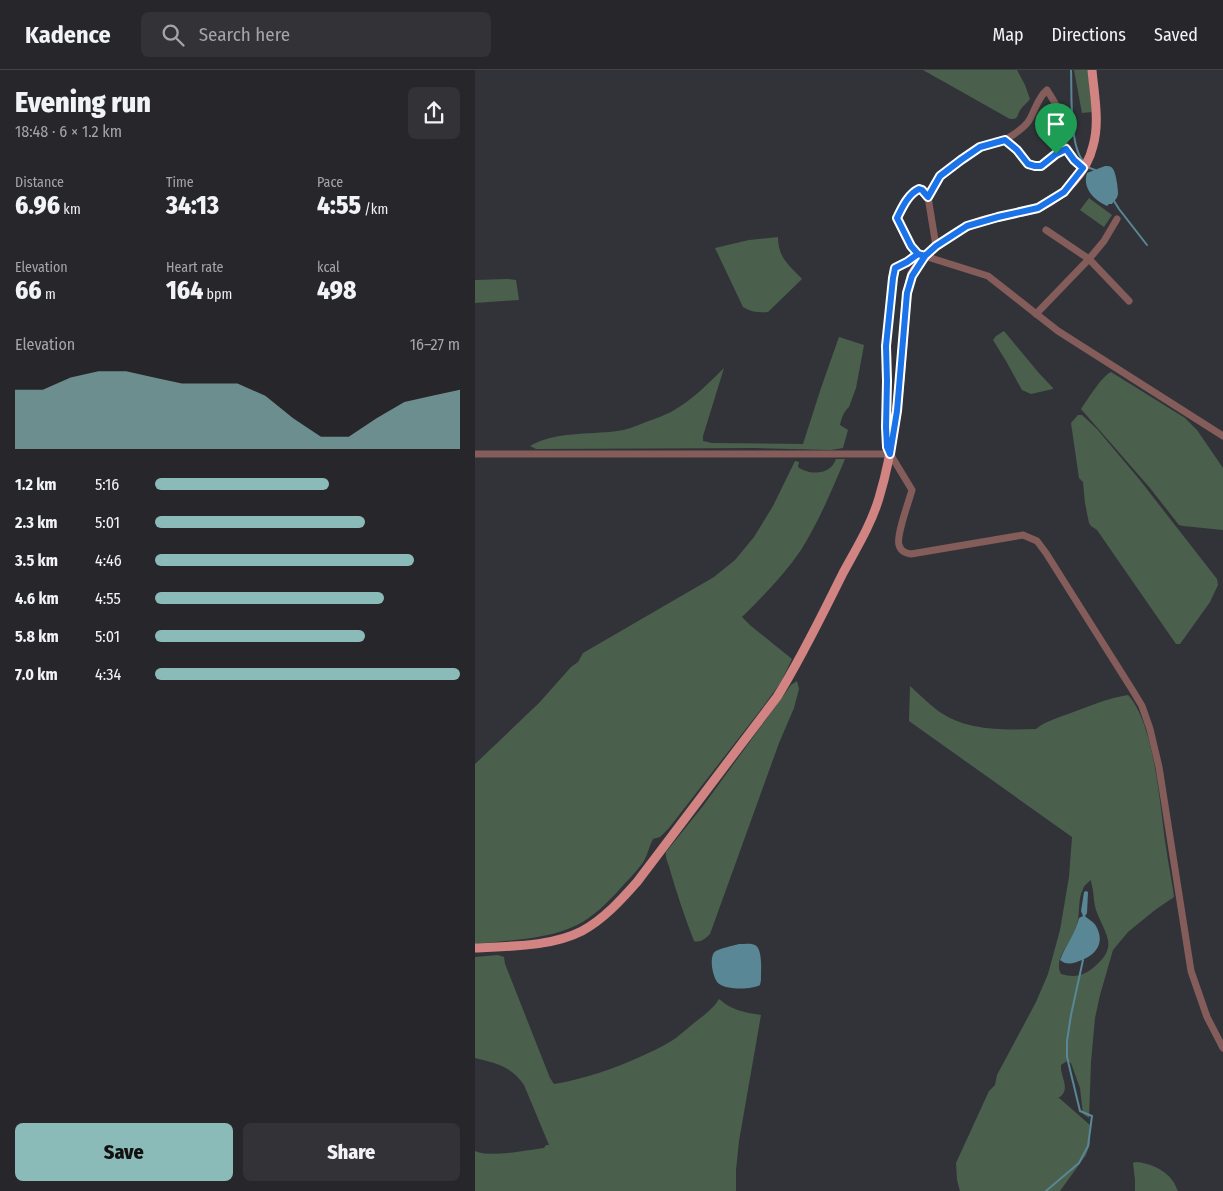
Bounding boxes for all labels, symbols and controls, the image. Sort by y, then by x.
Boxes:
search box [141,12,491,57]
text: Kadence [25,21,111,49]
icon: search [159,21,187,49]
text: Search here [199,23,290,46]
text: Map [992,24,1024,46]
text: Directions [1052,24,1126,46]
text: Saved [1154,24,1198,46]
text: Evening run [15,86,151,119]
button: share [408,87,460,139]
pin [1035,103,1077,154]
icon: arrive [1042,110,1070,138]
text: 18:48 · 6 × 1.2 km [15,122,122,141]
text: Distance [15,174,64,191]
text: Time [166,174,194,191]
text: Pace [317,174,343,191]
text: 6.96 [15,191,60,221]
text: 34:13 [166,191,219,221]
text: 4:55 [317,191,361,221]
text: km [60,201,81,218]
text: /km [361,201,388,218]
text: Elevation [15,259,68,276]
text: Heart rate [166,259,223,276]
text: kcal [317,259,340,276]
text: 66 [15,276,42,306]
text: 164 [166,276,203,306]
text: 498 [317,276,356,306]
text: m [42,286,56,303]
text: bpm [203,286,232,303]
text: Elevation [15,335,75,354]
text: 16–27 m [410,335,460,354]
text: 1.2 km [15,475,57,494]
text: 5:16 [95,475,119,494]
text: 2.3 km [15,513,58,532]
text: 5:01 [95,513,120,532]
text: 3.5 km [15,551,58,570]
text: 4:46 [95,551,122,570]
text: 4.6 km [15,589,59,608]
text: 4:55 [95,589,121,608]
text: 5.8 km [15,627,59,646]
text: 5:01 [95,627,120,646]
text: 7.0 km [15,665,58,684]
text: 4:34 [95,665,121,684]
button: Save [15,1123,233,1181]
button: Share [243,1123,460,1181]

